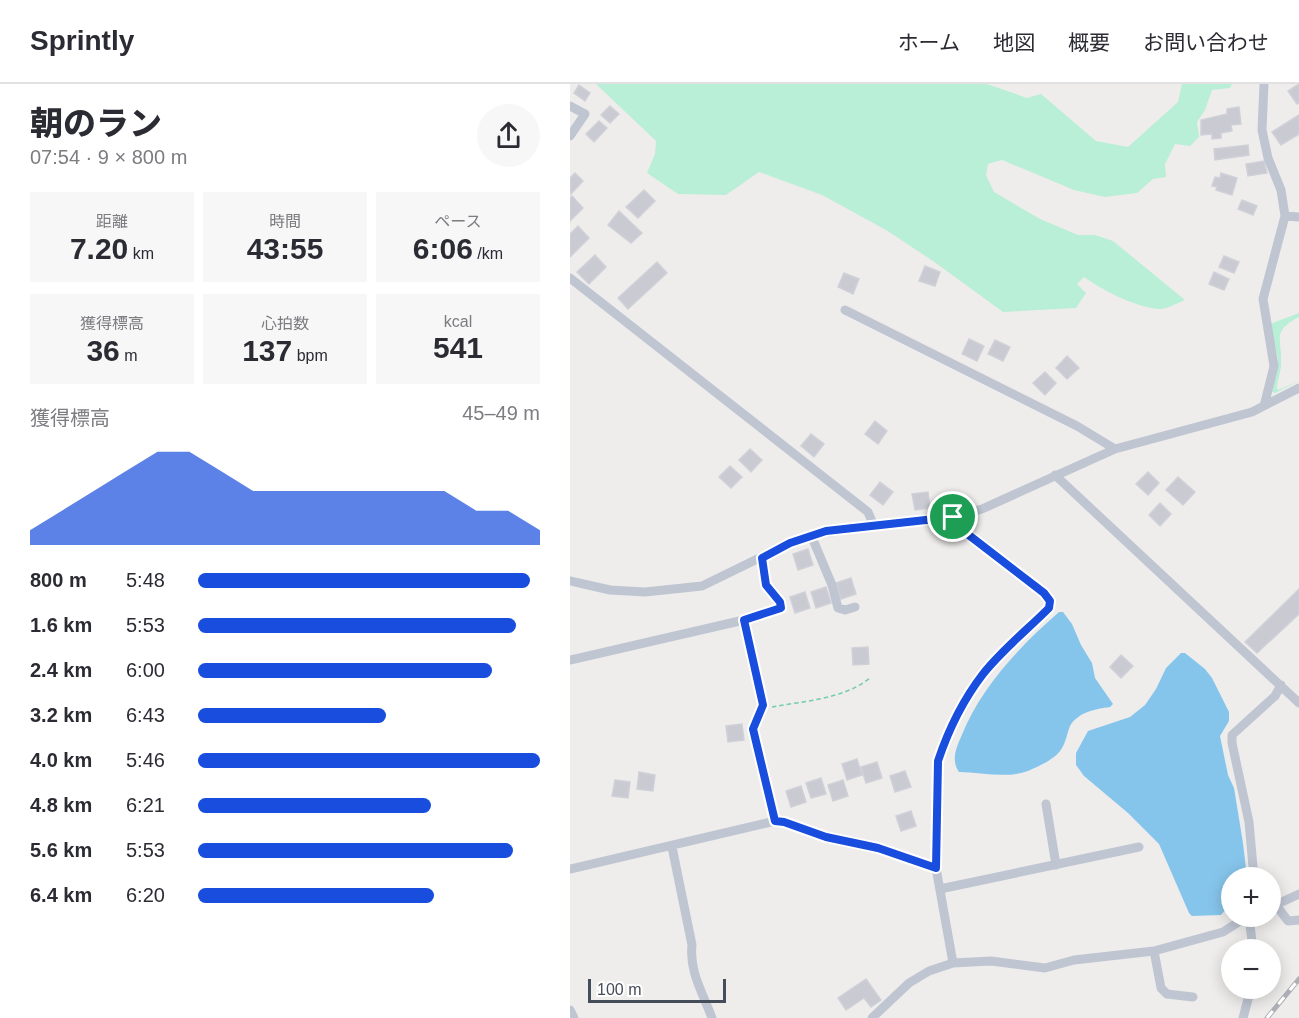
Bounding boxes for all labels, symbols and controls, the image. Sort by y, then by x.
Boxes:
text: Sprintly [30,25,134,56]
text: ホーム [898,31,960,54]
text: 地図 [993,31,1035,54]
text: 概要 [1068,31,1110,54]
text: お問い合わせ [1143,31,1269,54]
button: share [477,104,540,167]
text: 朝のラン [30,105,162,142]
text: 07:54 · 9 × 800 m [30,146,187,168]
text: 距離 [96,213,128,230]
text: 時間 [269,213,301,230]
text: ペース [434,213,482,230]
text: 7.20 [70,232,128,265]
text: 43:55 [247,232,323,265]
text: 6:06 [413,232,473,265]
text: km [128,245,154,262]
text: /km [473,245,503,262]
text: kcal [444,313,472,330]
text: 獲得標高 [80,315,144,332]
text: 心拍数 [261,315,309,332]
text: 541 [433,331,483,364]
text: 36 [86,334,120,367]
text: 137 [242,334,292,367]
text: m [120,347,138,364]
text: bpm [292,347,328,364]
text: 45–49 m [462,402,540,424]
text: 獲得標高 [30,407,110,429]
pin [927,491,978,542]
icon: arrive [936,500,969,533]
text: 800 m [30,569,87,591]
text: 5:48 [126,569,165,591]
text: 1.6 km [30,614,92,636]
text: 5:53 [126,614,165,636]
text: 2.4 km [30,659,92,681]
text: 6:00 [126,659,165,681]
text: 3.2 km [30,704,92,726]
text: 6:43 [126,704,165,726]
text: 4.0 km [30,749,92,771]
text: 5:46 [126,749,165,771]
text: 4.8 km [30,794,92,816]
text: 6:21 [126,794,165,816]
text: 5.6 km [30,839,92,861]
text: 5:53 [126,839,165,861]
map controls [1221,867,1281,999]
button: + [1221,867,1281,927]
text: 6.4 km [30,884,92,906]
text: 6:20 [126,884,165,906]
button: − [1221,939,1281,999]
scale bar [588,976,726,1004]
text: 100 m [597,981,641,998]

